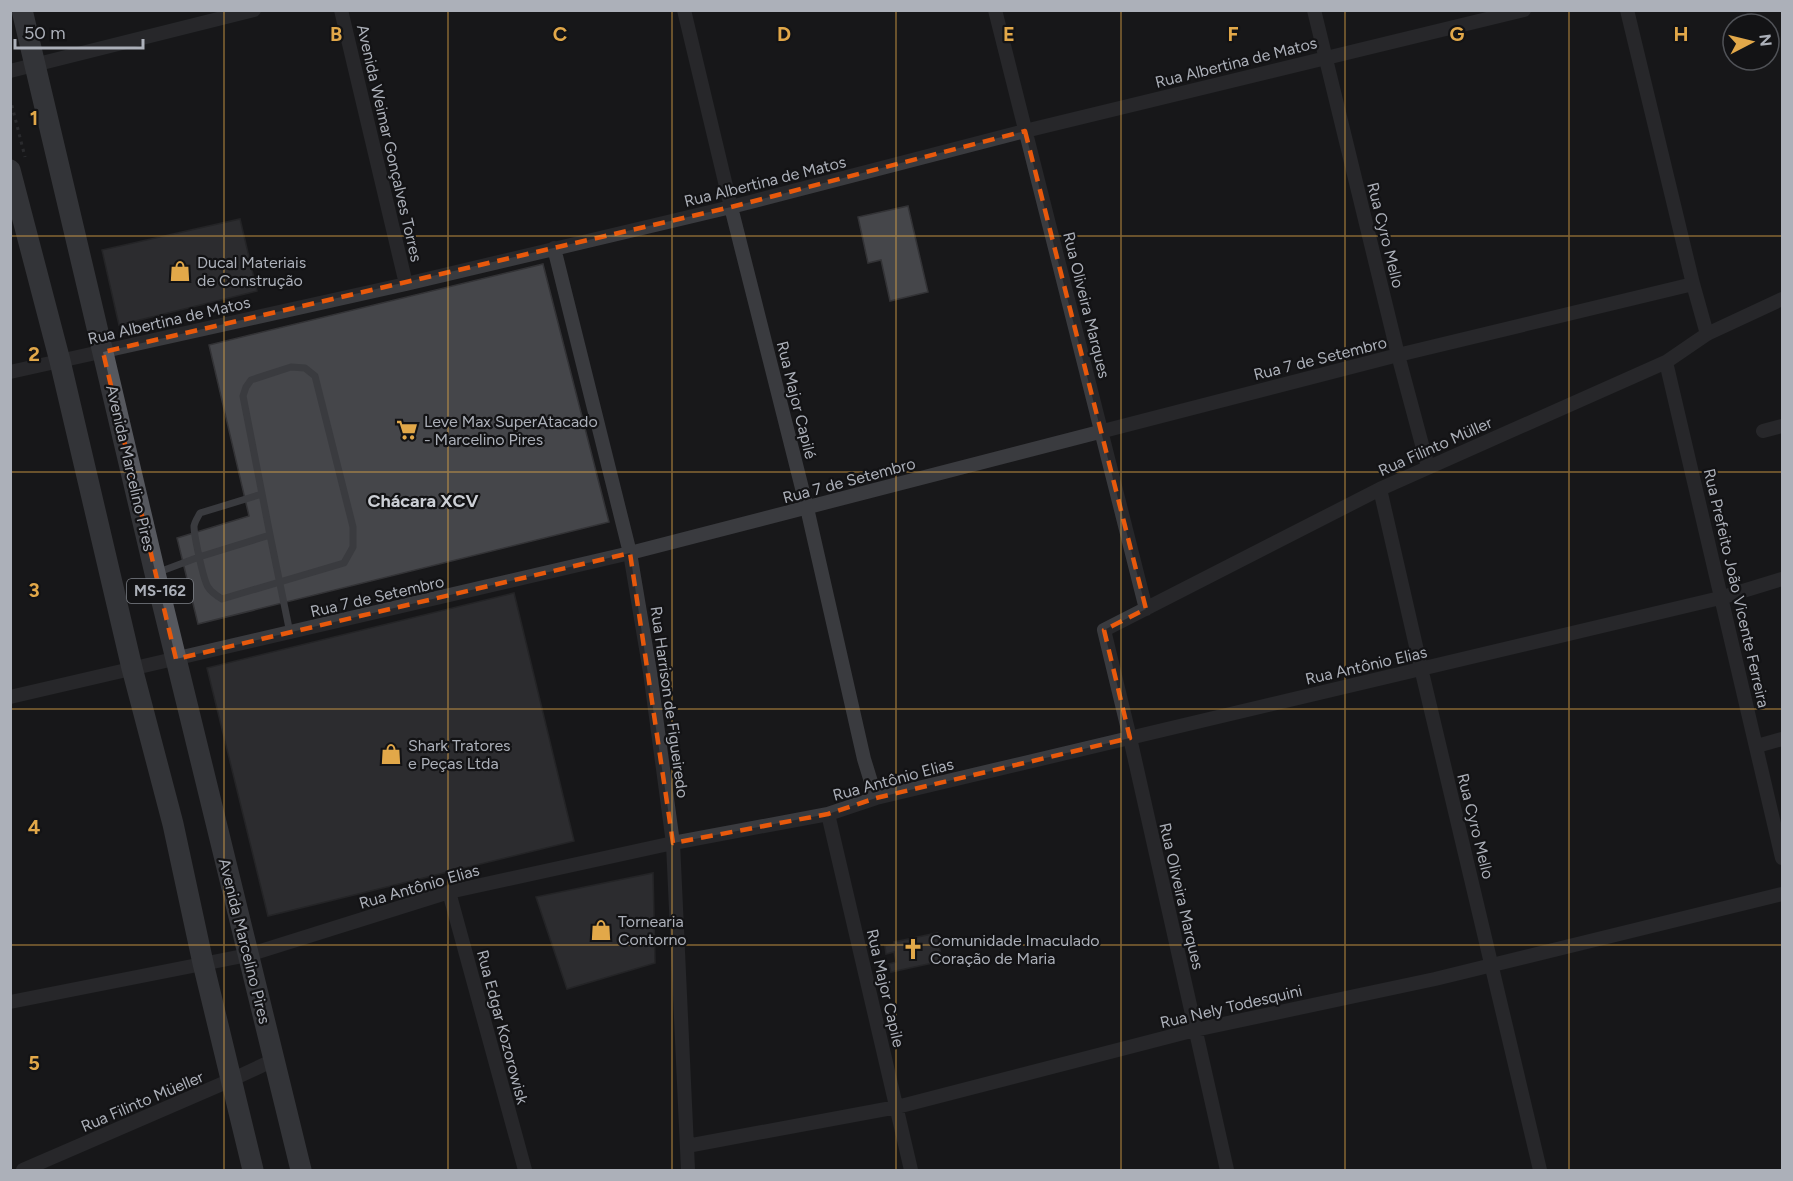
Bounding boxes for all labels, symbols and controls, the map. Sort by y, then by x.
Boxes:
scale bar [15,12,142,50]
north arrow [1721,12,1781,72]
text: 50 m [24,22,66,44]
text: B [330,22,342,46]
text: C [553,22,567,46]
text: D [777,22,791,46]
text: E [1003,22,1015,46]
text: F [1227,22,1239,46]
text: G [1450,22,1465,46]
text: H [1674,22,1689,46]
street label: Avenida Weimar Gonçalves Torres [353,23,426,264]
street label: Rua Albertina de Matos [1153,33,1319,92]
text: N [1755,33,1776,48]
text: 1 [30,106,38,130]
street label: Rua Albertina de Matos [682,152,848,211]
street label: Rua Cyro Mello [1363,180,1408,290]
street label: Rua Oliveira Marques [1059,230,1114,380]
place label: Ducal Materiais de Construção [197,253,306,290]
shop icon: Ducal Materiais de Construção [168,259,192,283]
street label: Rua Albertina de Matos [86,293,252,348]
street label: Rua 7 de Setembro [1252,333,1389,384]
street label: Rua Major Capilé [773,339,820,461]
text: 2 [28,342,40,366]
street label: Avenida Marcelino Pires [102,383,159,553]
place label: Leve Max SuperAtacado - Marcelino Pires [424,412,598,449]
street label: Rua Filinto Müller [1375,413,1496,480]
supermarket icon: Leve Max SuperAtacado - Marcelino Pires [395,418,419,442]
street label: Rua 7 de Setembro [781,454,918,507]
street label: Rua Prefeito João Vicente Ferreira [1700,467,1773,710]
district label: Chácara XCV [367,490,479,512]
street label: Rua 7 de Setembro [308,572,446,621]
text: 3 [28,578,40,602]
road number: MS-162 [127,579,193,603]
street label: Rua Harrison de Figueiredo [647,605,692,799]
street label: Rua Antônio Elias [1303,642,1429,689]
place label: Shark Tratores e Peças Ltda [408,736,511,773]
shop icon: Shark Tratores e Peças Ltda [379,742,403,766]
street label: Rua Antônio Elias [831,754,956,805]
street label: Rua Cyro Mello [1453,771,1498,881]
text: 4 [28,815,41,839]
street label: Rua Oliveira Marques [1155,821,1208,971]
street label: Avenida Marcelino Pires [215,856,274,1026]
street label: Rua Antônio Elias [357,860,481,913]
place label: Tornearia Contorno [618,912,687,949]
shop icon: Tornearia Contorno [589,918,613,942]
street label: Rua Major Capile [863,927,908,1049]
place label: Comunidade Imaculado Coração de Maria [930,931,1100,968]
church icon: Comunidade Imaculado Coração de Maria [901,937,925,961]
street label: Rua Edgar Kozorowisk [473,948,532,1107]
street label: Rua Nely Todesquini [1158,981,1304,1032]
text: 5 [28,1051,40,1075]
street label: Rua Filinto Müeller [78,1067,207,1136]

